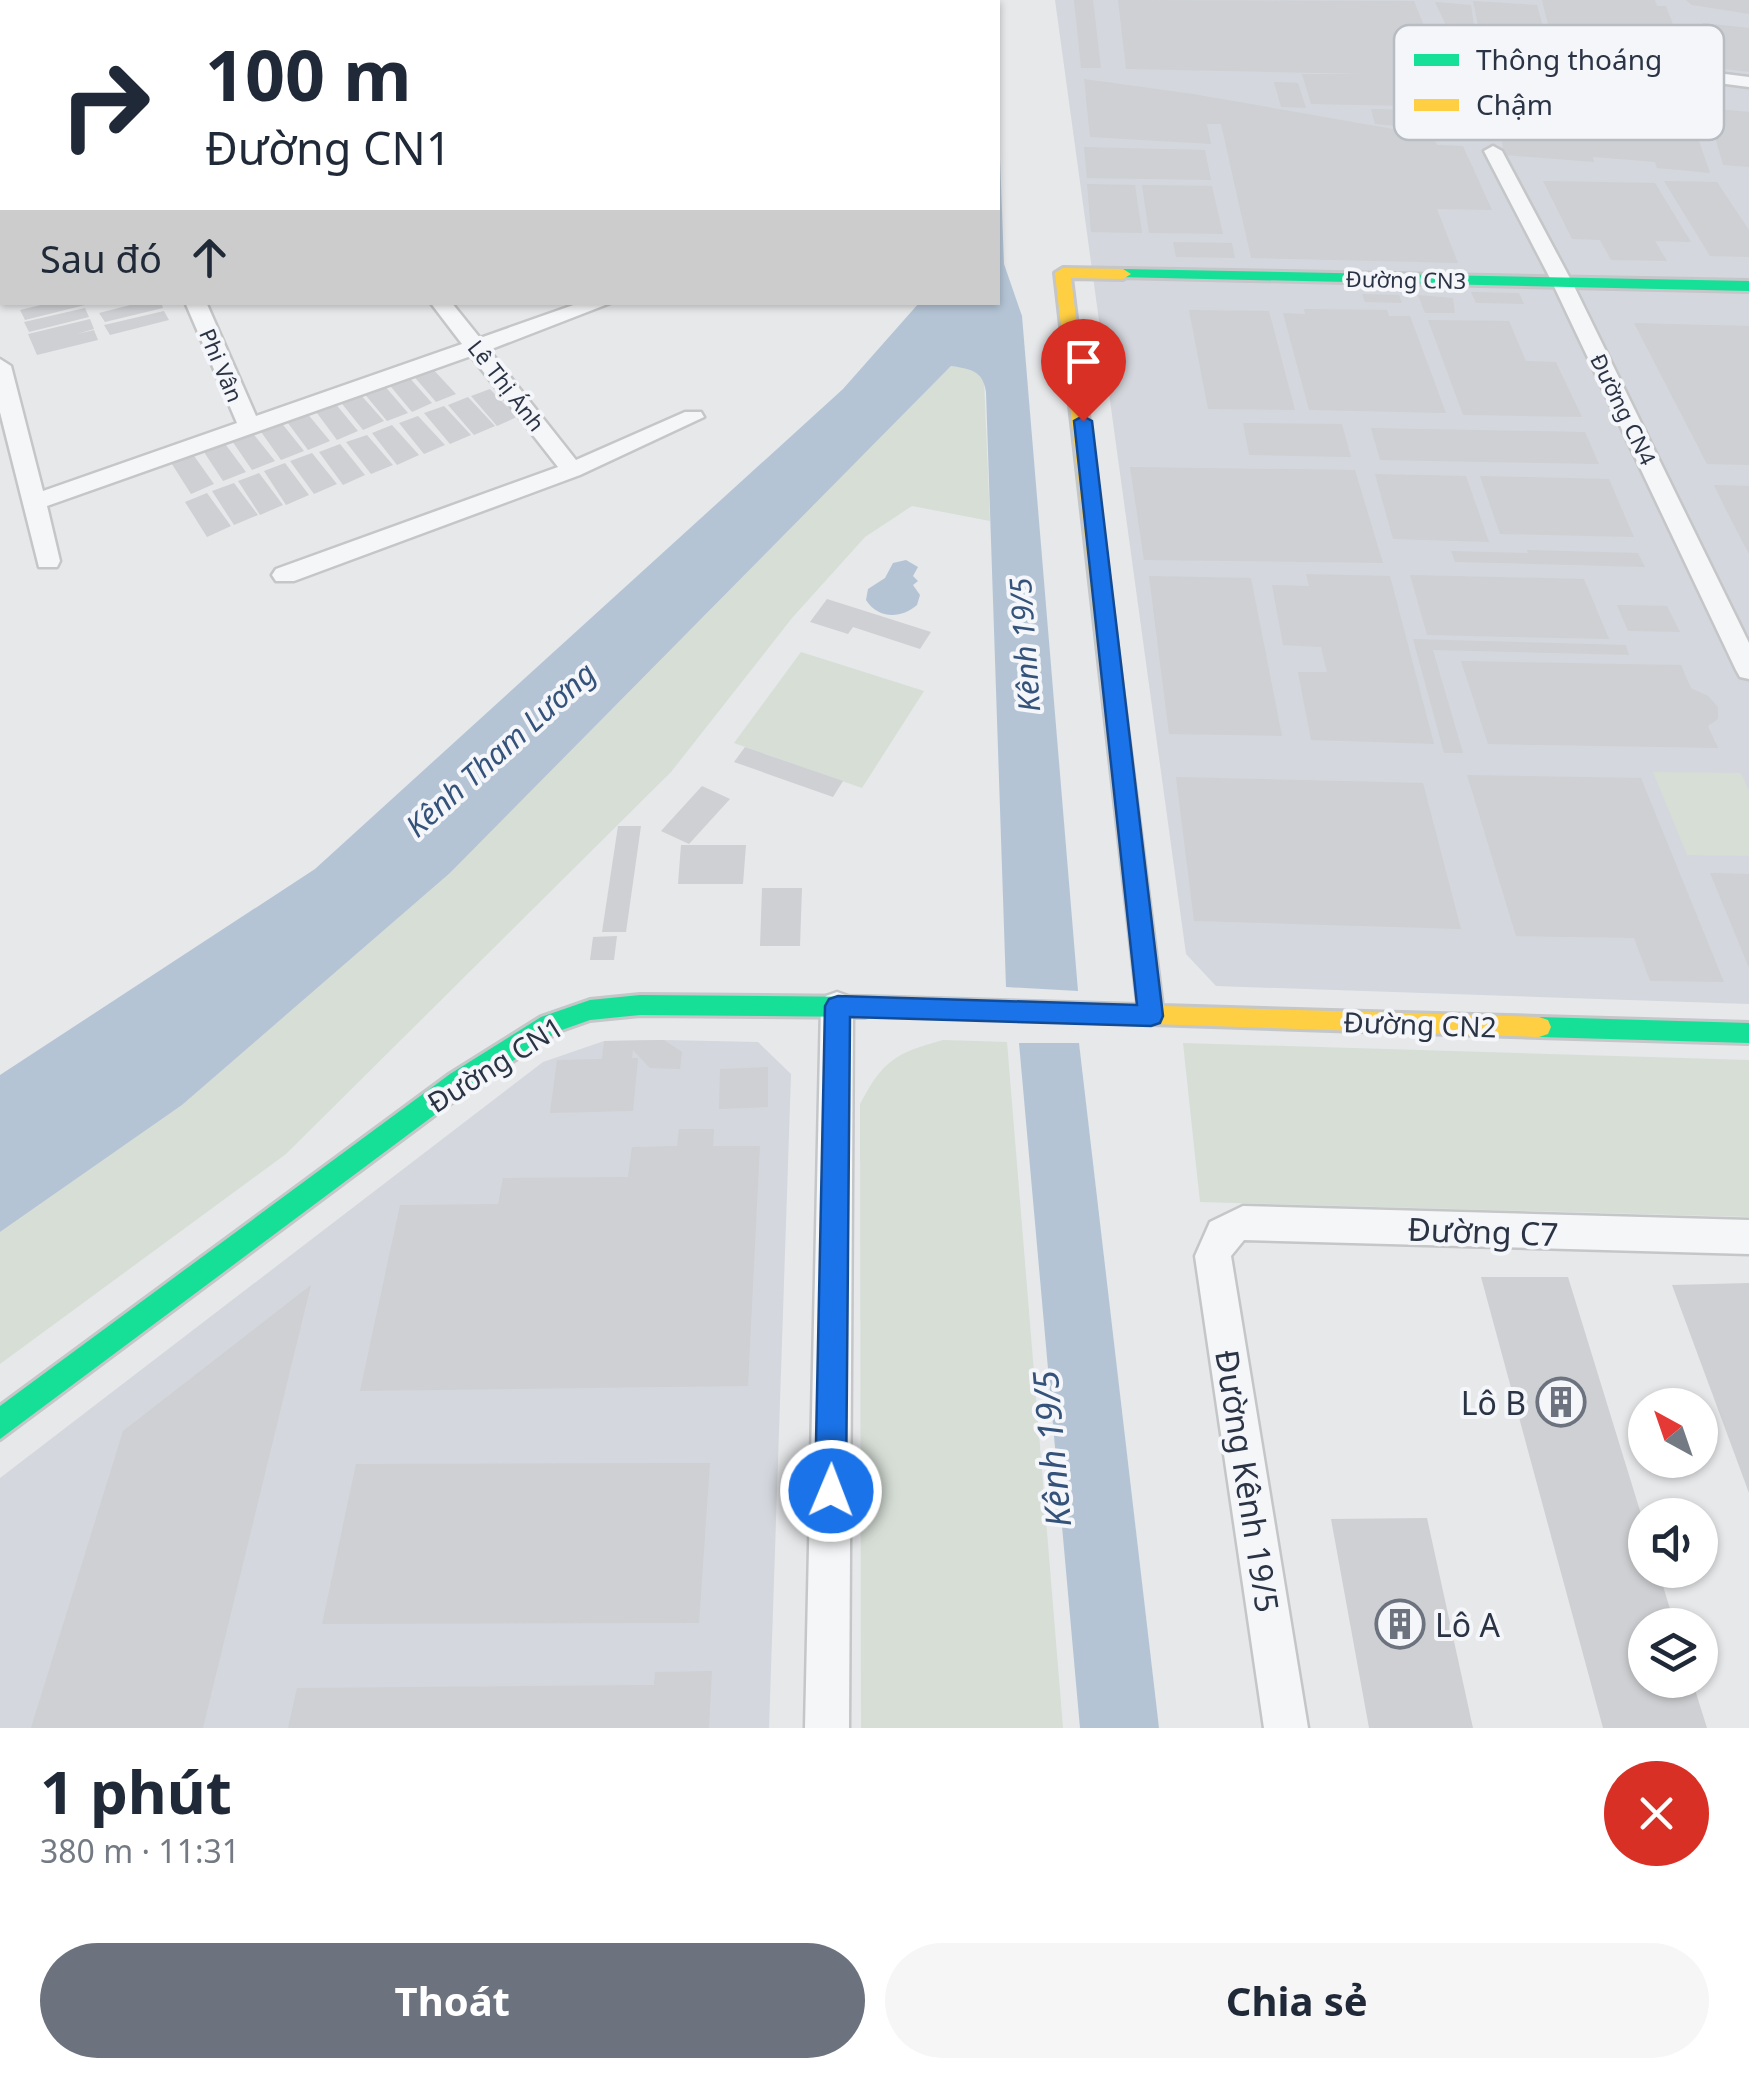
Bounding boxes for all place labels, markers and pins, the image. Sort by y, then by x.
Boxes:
pin [1041,319,1126,422]
building icon: Lô B [1535,1376,1587,1428]
place label: Lô B [1461,1381,1526,1424]
building icon: Lô A [1374,1598,1426,1650]
place label: Lô A [1435,1603,1500,1646]

